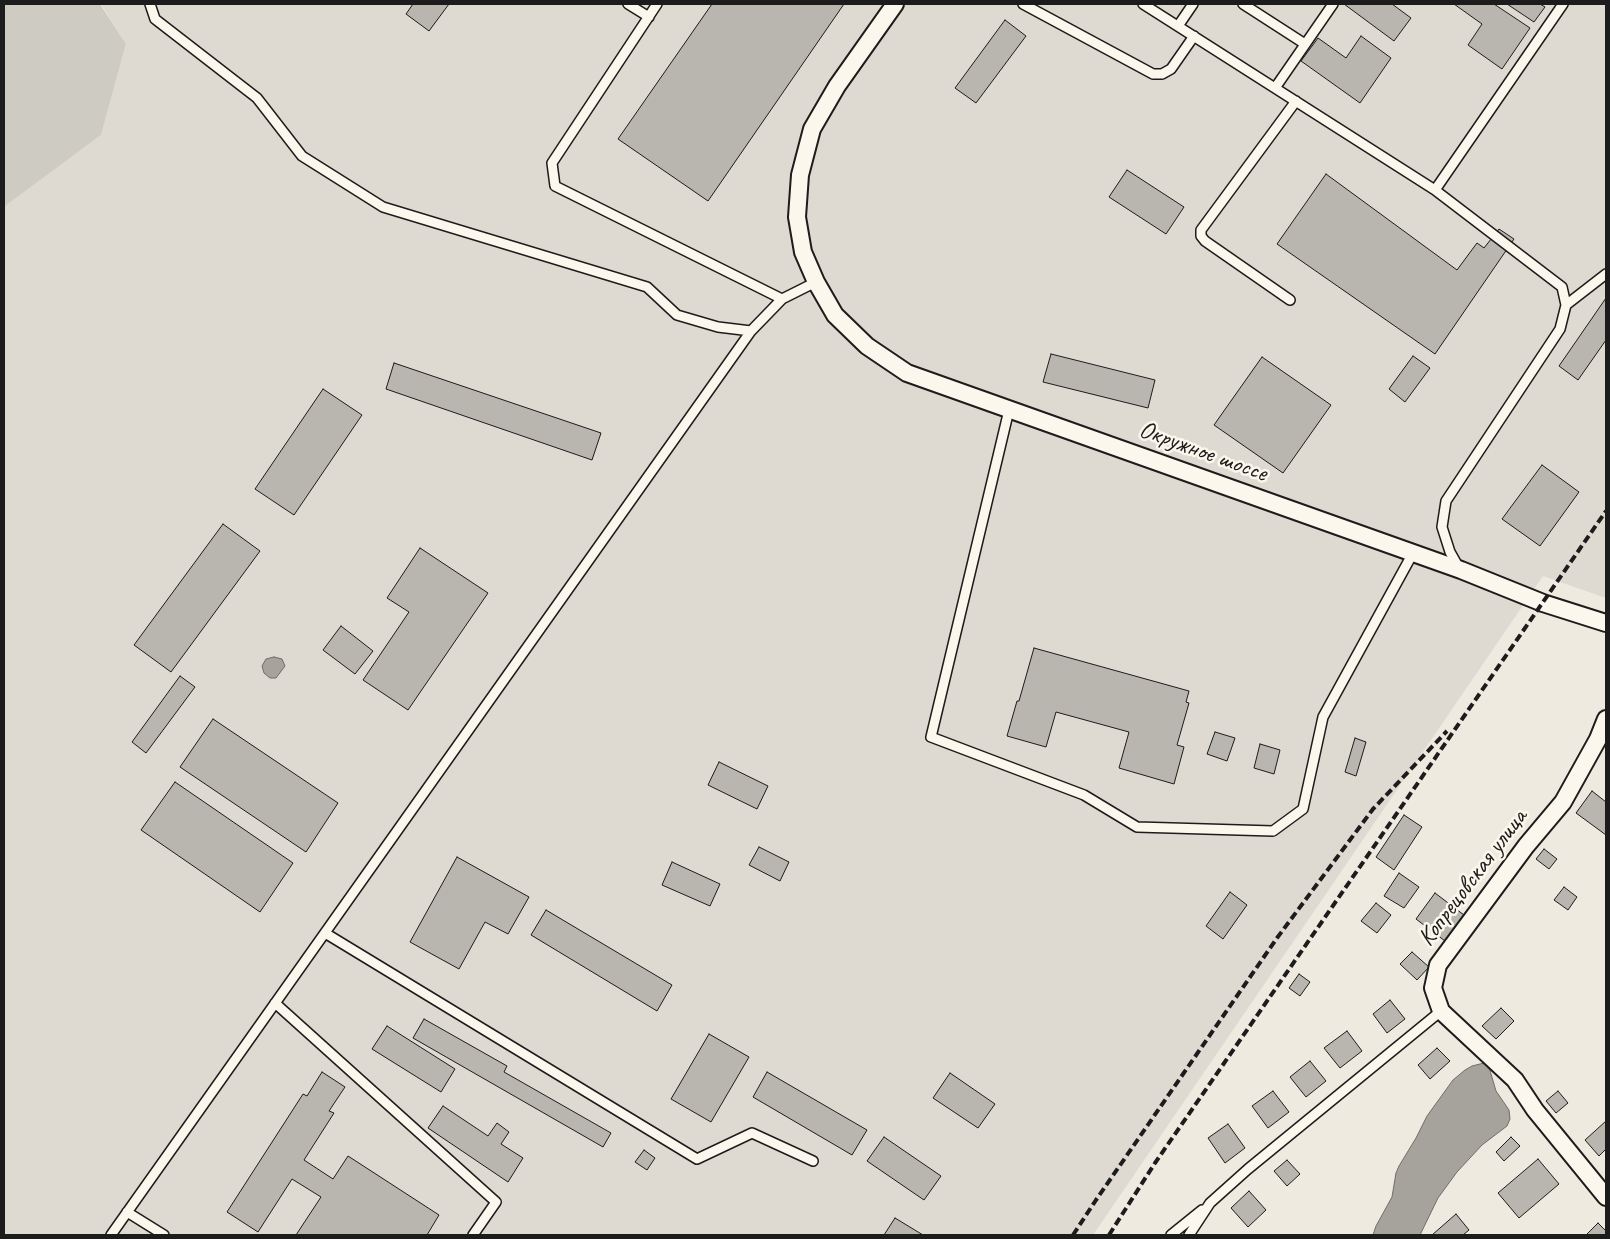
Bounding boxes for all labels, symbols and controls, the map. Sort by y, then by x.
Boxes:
street label: Окружное шоссе [1135,415,1271,489]
street label: Копрецовская улица [1412,804,1534,952]

